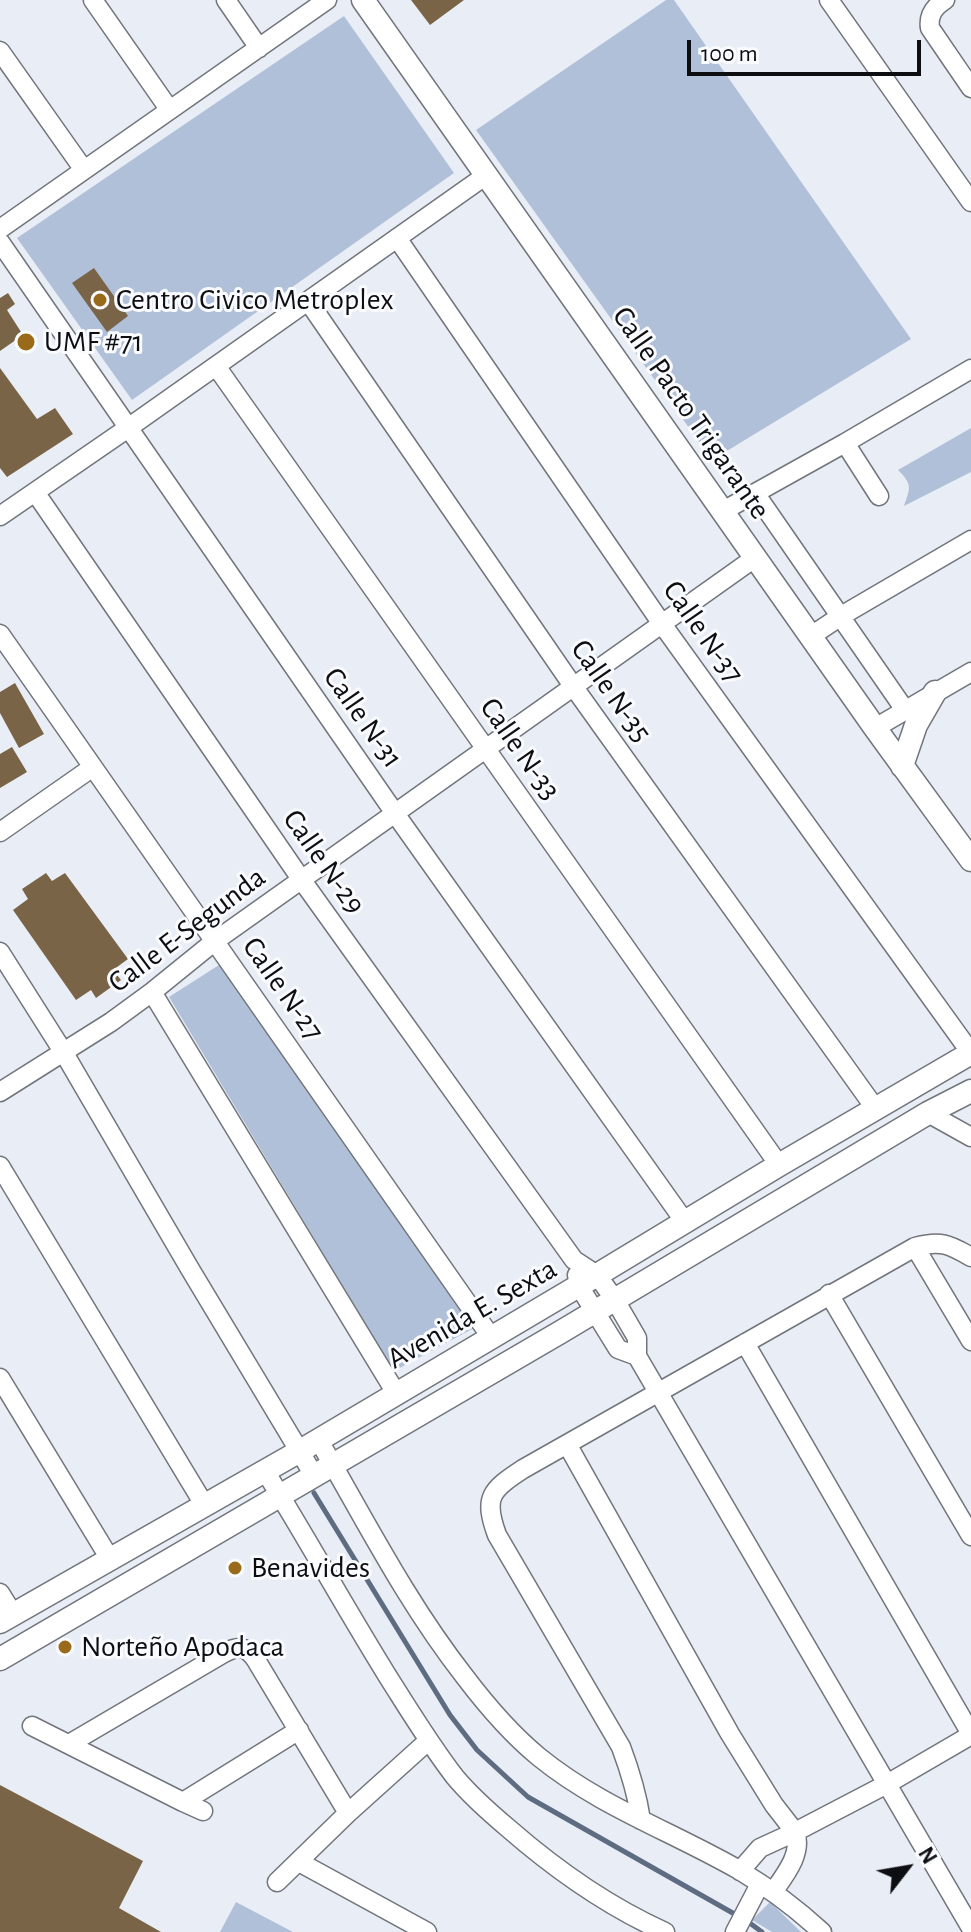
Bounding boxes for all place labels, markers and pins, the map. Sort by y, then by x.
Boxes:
place label: Centro Civico Metroplex [116,282,394,318]
marker: Centro Civico Metroplex [91,291,109,309]
place label: UMF #71 [44,324,143,360]
marker: UMF #71 [15,331,37,353]
place label: Benavides [251,1550,370,1586]
marker: Benavides [226,1559,244,1577]
place label: Norteño Apodaca [81,1629,284,1665]
marker: Norteño Apodaca [56,1638,74,1656]

